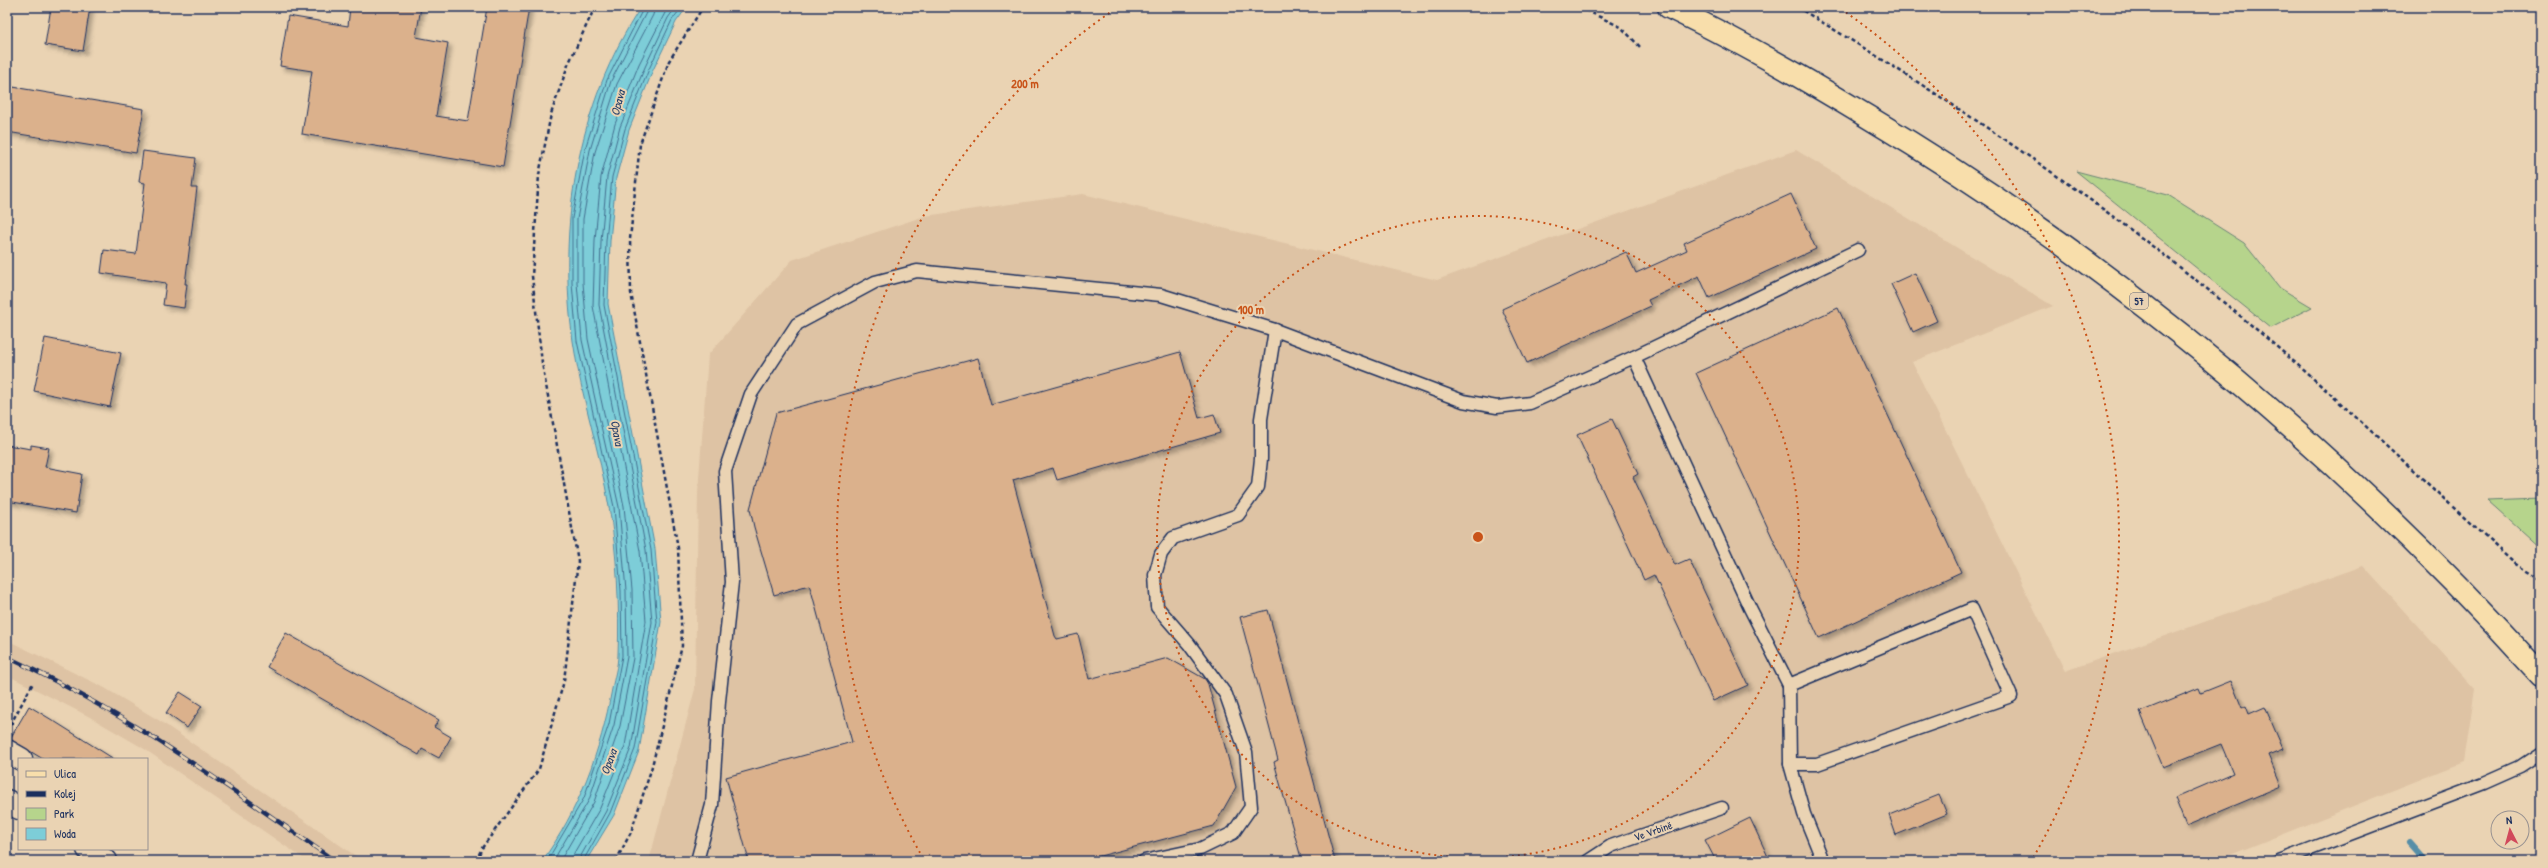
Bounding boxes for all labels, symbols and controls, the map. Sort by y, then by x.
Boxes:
text: 200 m [1011,75,1039,92]
water label: Opava [606,87,629,118]
road number: 57 [2130,293,2148,309]
text: 100 m [1238,301,1264,318]
water label: Opava [607,419,628,448]
centre of rings [1471,530,1485,544]
water label: Opava [596,745,621,777]
legend [18,758,148,850]
text: Ulica [54,765,76,782]
text: Kolej [54,785,76,802]
text: Park [54,805,74,822]
north arrow [2490,810,2530,850]
text: N [2505,813,2513,827]
street label: Ve Vrbině [1632,818,1675,844]
text: Woda [54,825,76,842]

